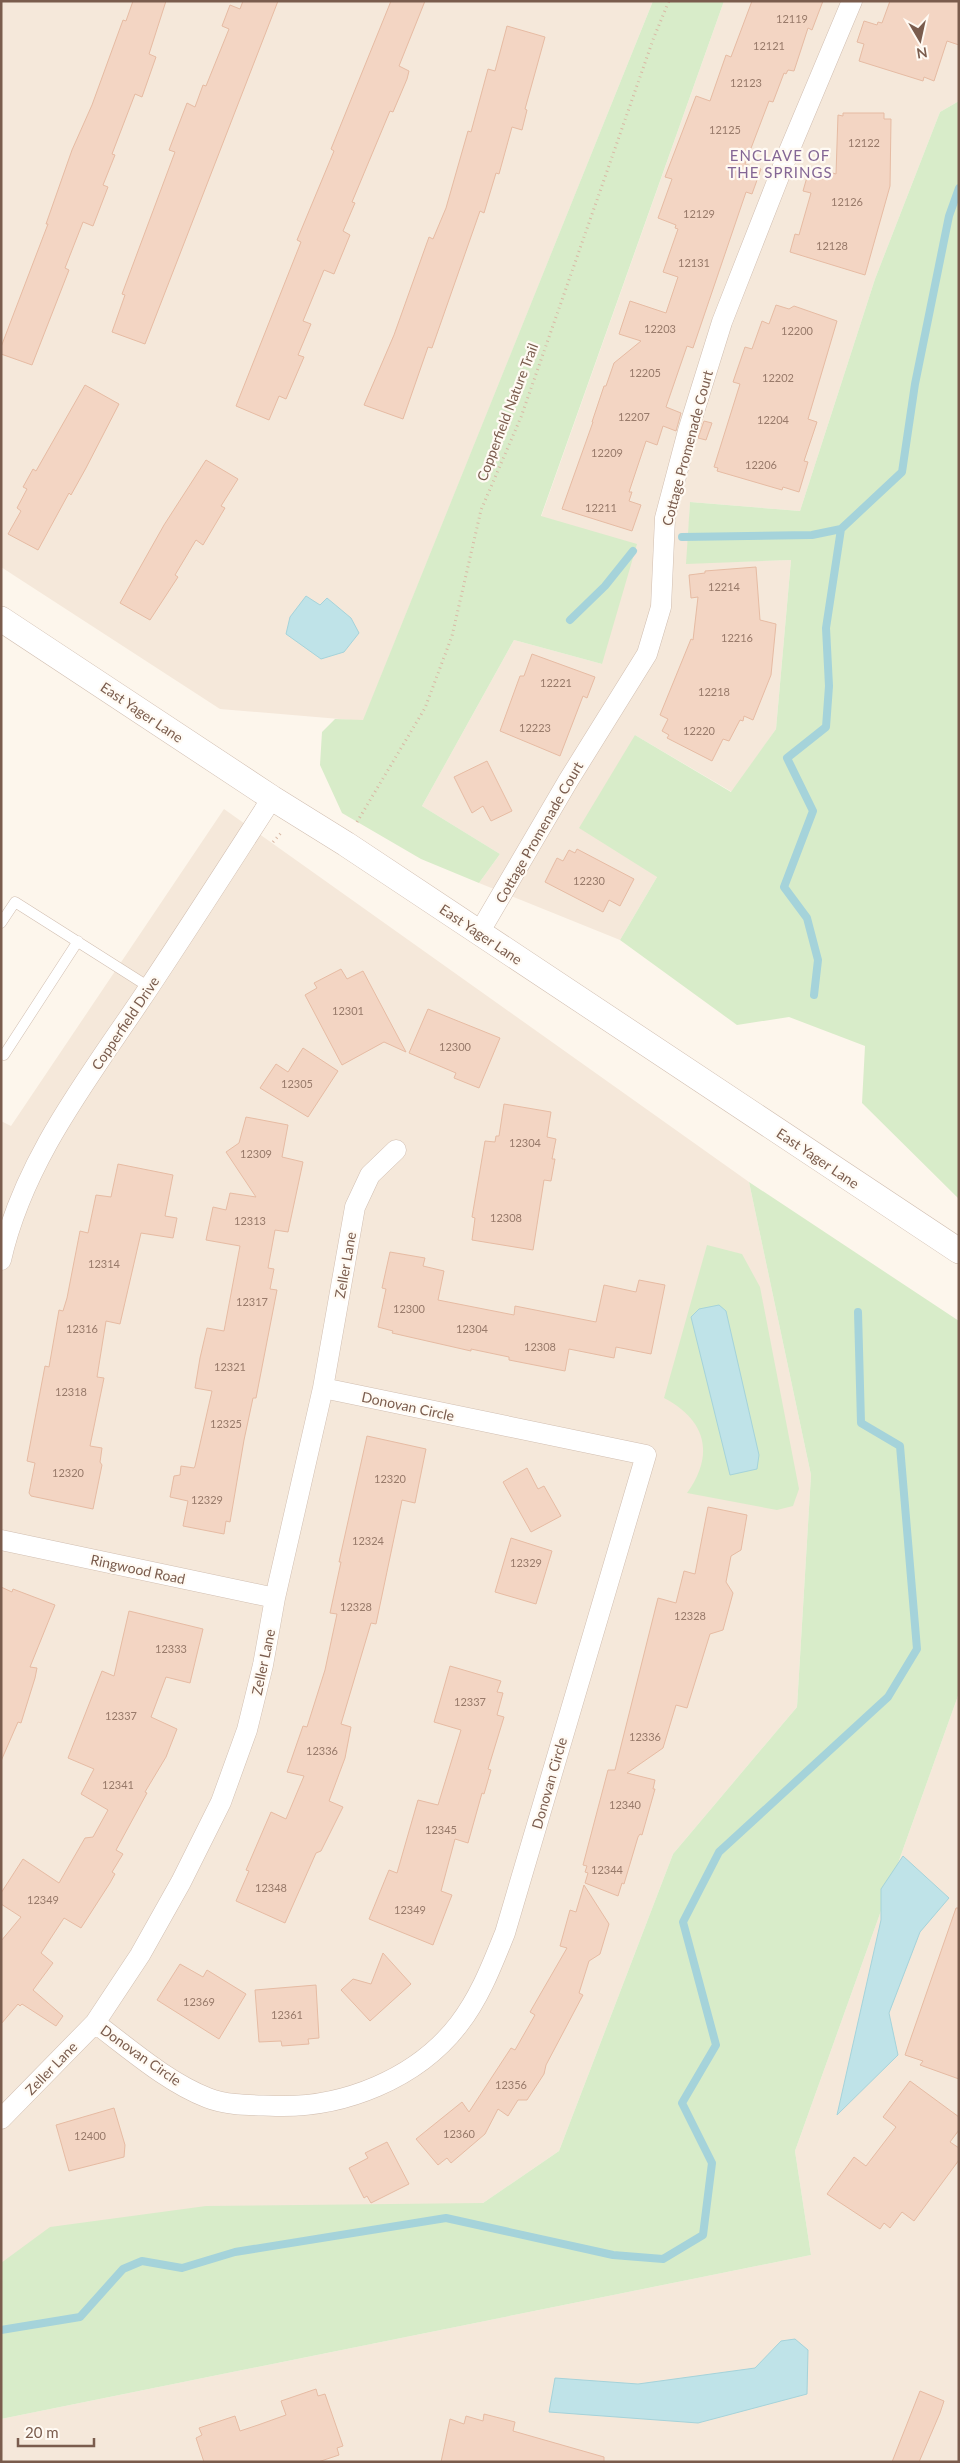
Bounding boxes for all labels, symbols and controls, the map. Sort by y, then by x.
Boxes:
house number: 12119 [776,12,808,25]
north arrow [895,15,945,65]
house number: 12121 [753,39,785,52]
text: N [915,44,929,63]
house number: 12123 [730,76,762,89]
house number: 12125 [709,123,741,136]
house number: 12122 [848,136,880,149]
district label: ENCLAVE OF THE SPRINGS [727,146,833,181]
house number: 12126 [831,195,863,208]
house number: 12129 [683,207,715,220]
house number: 12128 [816,239,848,252]
house number: 12131 [678,256,710,269]
house number: 12203 [644,322,676,335]
house number: 12200 [781,324,814,337]
street label: Copperfield Nature Trail [473,341,541,483]
house number: 12205 [629,366,661,379]
street label: Cottage Promenade Court [658,368,716,528]
house number: 12202 [762,371,794,384]
house number: 12207 [618,410,650,423]
house number: 12204 [757,413,790,426]
house number: 12209 [591,446,623,459]
house number: 12206 [745,458,777,471]
house number: 12211 [585,501,617,514]
house number: 12214 [708,580,741,593]
house number: 12216 [721,631,753,644]
house number: 12221 [540,676,572,689]
street label: East Yager Lane [98,678,186,746]
house number: 12218 [698,685,730,698]
house number: 12223 [519,721,551,734]
house number: 12220 [683,724,716,737]
street label: Cottage Promenade Court [492,758,586,906]
house number: 12230 [573,874,606,887]
street label: East Yager Lane [437,900,525,968]
street label: Copperfield Drive [88,973,162,1073]
house number: 12301 [332,1004,364,1017]
house number: 12300 [439,1040,472,1053]
house number: 12305 [281,1077,313,1090]
street label: East Yager Lane [774,1124,862,1192]
house number: 12304 [509,1136,542,1149]
house number: 12309 [240,1147,272,1160]
house number: 12308 [490,1211,522,1224]
house number: 12313 [234,1214,266,1227]
street label: Zeller Lane [331,1230,359,1300]
house number: 12314 [88,1257,121,1270]
house number: 12317 [236,1295,268,1308]
house number: 12300 [393,1302,426,1315]
house number: 12316 [66,1322,98,1335]
house number: 12304 [456,1322,489,1335]
house number: 12308 [524,1340,556,1353]
house number: 12321 [214,1360,246,1373]
house number: 12318 [55,1385,87,1398]
street label: Donovan Circle [360,1388,456,1424]
house number: 12325 [210,1417,242,1430]
house number: 12320 [52,1466,85,1479]
house number: 12320 [374,1472,407,1485]
house number: 12329 [191,1493,223,1506]
house number: 12324 [352,1534,385,1547]
street label: Ringwood Road [89,1551,187,1587]
house number: 12329 [510,1556,542,1569]
house number: 12328 [340,1600,372,1613]
house number: 12328 [674,1609,706,1622]
street label: Zeller Lane [248,1627,278,1697]
house number: 12333 [155,1642,187,1655]
house number: 12337 [454,1695,486,1708]
house number: 12337 [105,1709,137,1722]
house number: 12336 [629,1730,661,1743]
street label: Donovan Circle [528,1735,570,1831]
house number: 12336 [306,1744,338,1757]
house number: 12341 [102,1778,134,1791]
house number: 12340 [609,1798,642,1811]
house number: 12345 [425,1823,457,1836]
house number: 12344 [591,1863,624,1876]
house number: 12348 [255,1881,287,1894]
house number: 12349 [27,1893,59,1906]
house number: 12349 [394,1903,426,1916]
house number: 12369 [183,1995,215,2008]
house number: 12361 [271,2008,303,2021]
street label: Donovan Circle [97,2021,185,2089]
street label: Zeller Lane [22,2038,80,2098]
house number: 12356 [495,2078,527,2091]
house number: 12360 [443,2127,476,2140]
house number: 12400 [74,2129,107,2142]
scale bar [18,2416,94,2448]
text: 20 m [25,2423,59,2441]

